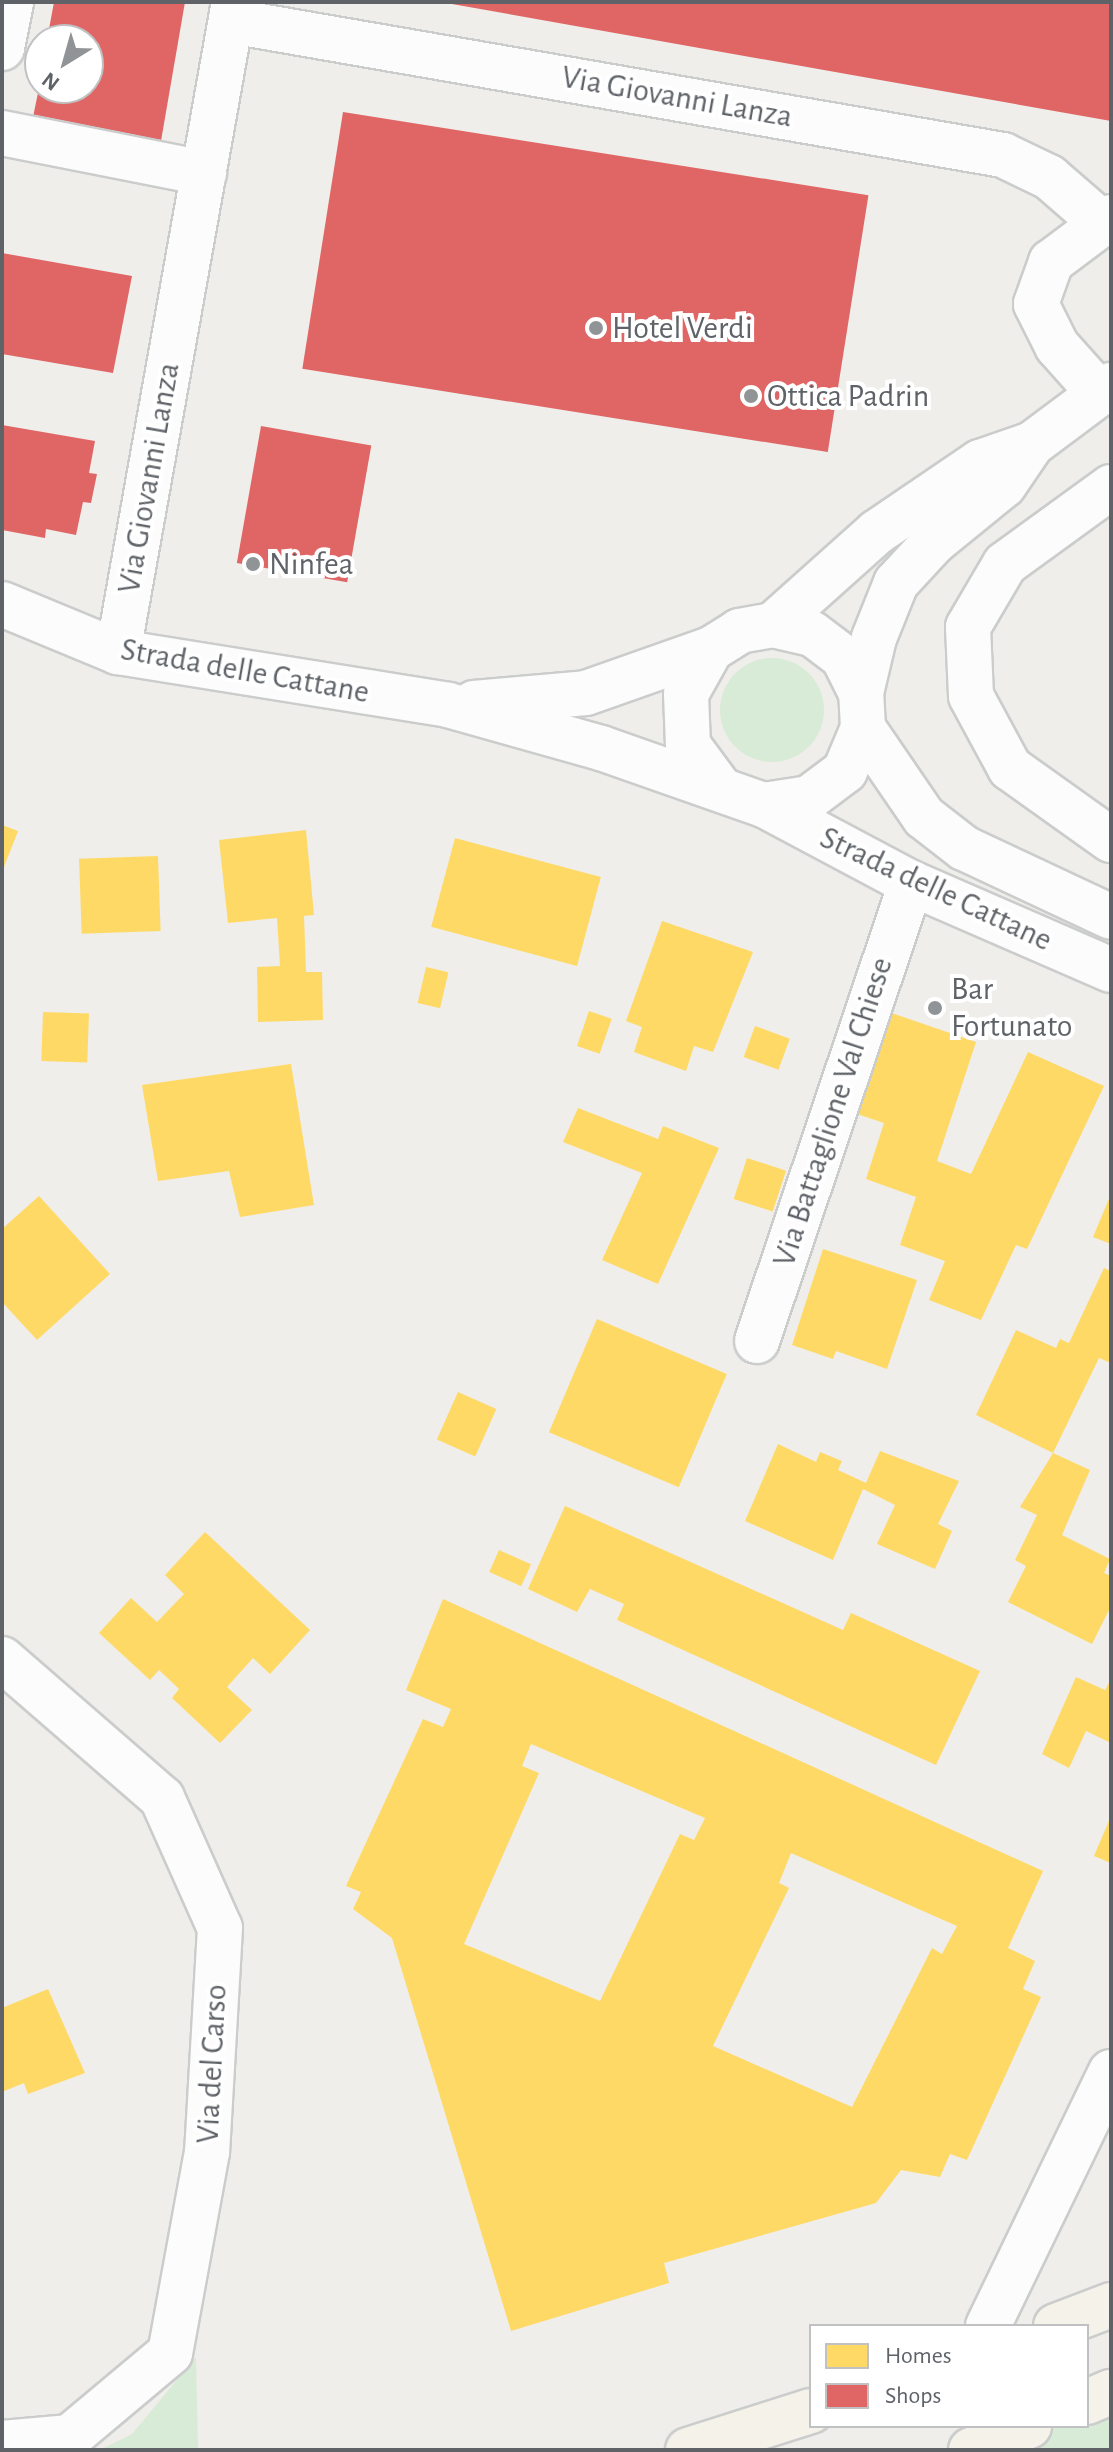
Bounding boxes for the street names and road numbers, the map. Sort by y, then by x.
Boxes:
street label: Via Giovanni Lanza [559,58,795,136]
street label: Via Giovanni Lanza [110,360,188,596]
street label: Strada delle Cattane [118,630,372,712]
street label: Strada delle Cattane [814,818,1058,960]
street label: Via Battaglione Val Chiese [765,953,901,1271]
street label: Via del Carso [189,1983,235,2145]

